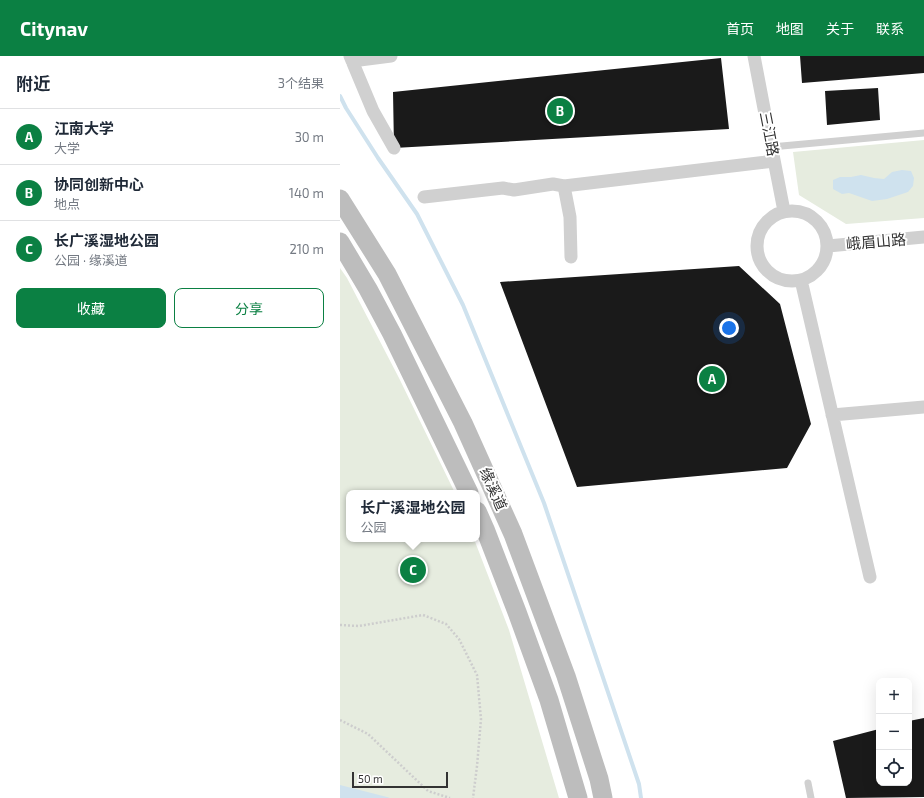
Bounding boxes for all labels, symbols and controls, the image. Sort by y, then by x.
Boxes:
text: Citynav [20,17,88,40]
text: 首页 [726,20,754,37]
text: 地图 [776,20,804,37]
text: 关于 [826,20,854,37]
text: 联系 [876,20,904,37]
text: 附近 [16,73,50,93]
text: 3个结果 [278,75,324,91]
pin: B [547,96,573,126]
street label: 三江路 [757,110,783,158]
text: 江南大学 [54,119,114,137]
text: A [25,129,33,145]
text: 30 m [295,129,324,145]
text: 大学 [54,140,80,156]
text: 协同创新中心 [54,175,144,193]
text: B [25,185,33,201]
text: 140 m [289,185,324,201]
text: 地点 [54,196,80,212]
street label: 峨眉山路 [845,229,907,253]
text: 长广溪湿地公园 [54,231,159,249]
text: C [25,241,33,257]
text: 210 m [289,241,324,257]
text: 公园 · 缘溪道 [54,252,128,268]
button: 收藏 [16,288,166,328]
button: 分享 [174,288,324,328]
your location [719,318,739,338]
pin: A [699,364,725,394]
street label: 缘溪道 [477,464,511,513]
popup [346,490,480,542]
text: 长广溪湿地公园 [360,498,466,516]
text: 公园 [360,519,387,535]
pin: C [400,555,426,585]
map controls [876,678,912,786]
button: + [876,678,912,714]
button: − [876,714,912,750]
button: locate [876,750,912,786]
scale bar [352,770,448,789]
text: 50 m [358,772,383,785]

